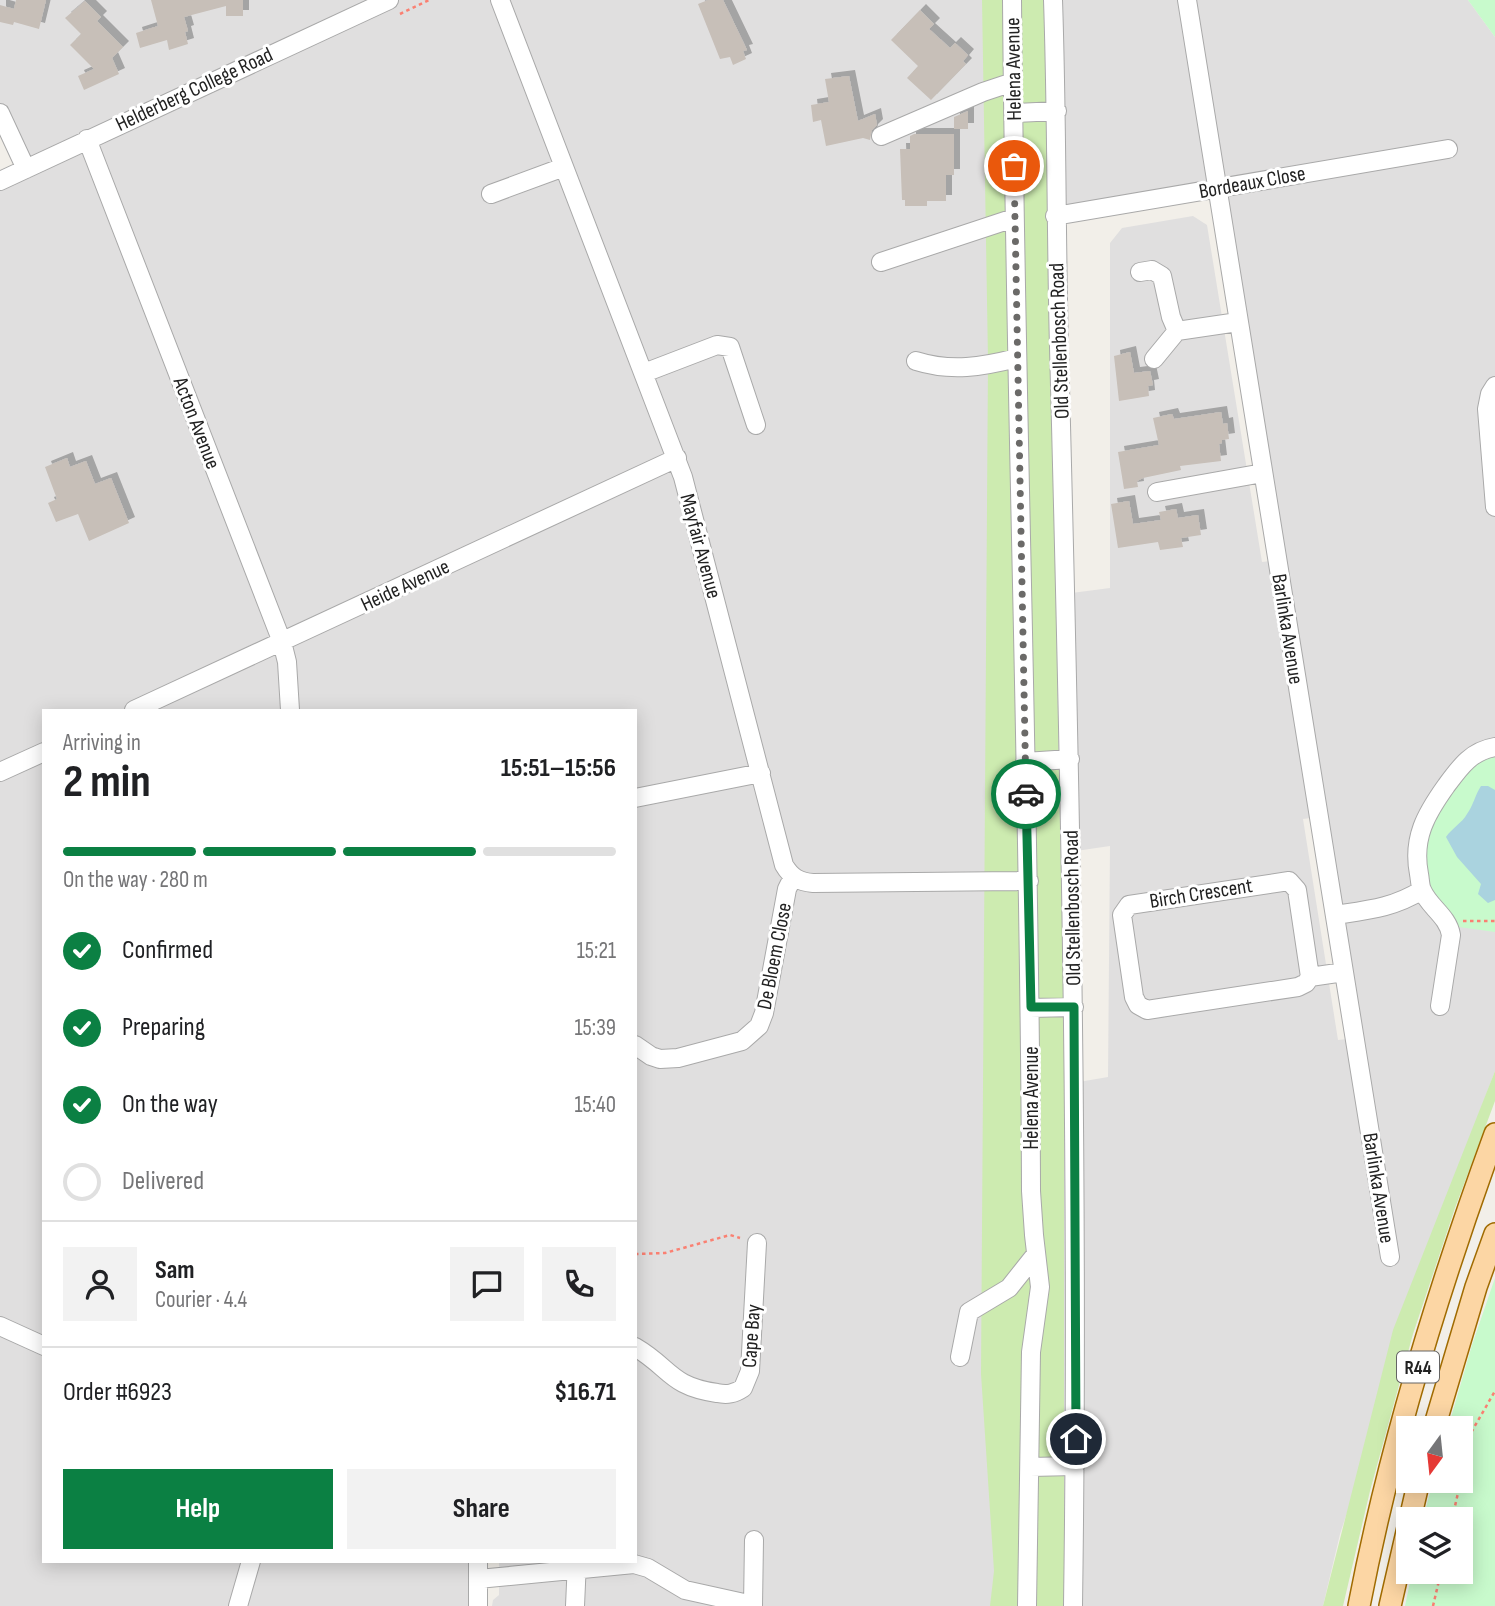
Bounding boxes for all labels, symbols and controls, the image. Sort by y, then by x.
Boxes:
street label: Helena Avenue [1000,17,1027,121]
street label: Helderberg College Road [112,42,277,137]
pin [984,136,1044,196]
icon: bag [995,147,1033,185]
street label: Bordeaux Close [1197,161,1307,204]
street label: Old Stellenbosch Road [1044,263,1075,419]
street label: Acton Avenue [167,373,225,473]
street label: Mayfair Avenue [675,491,726,601]
street label: Heide Avenue [357,554,454,617]
street label: Barlinka Avenue [1266,572,1309,686]
text: Arriving in [63,729,141,757]
text: 15:51–15:56 [501,753,616,784]
text: 2 min [63,755,151,810]
courier [991,759,1061,829]
icon: car [1007,775,1045,813]
street label: Old Stellenbosch Road [1059,830,1086,986]
text: On the way · 280 m [63,866,208,894]
street label: Birch Crescent [1148,873,1254,914]
street label: De Bloem Close [752,901,797,1012]
icon: check [63,932,101,970]
text: Confirmed [122,935,213,966]
text: 15:21 [577,937,616,965]
icon: check [63,1009,101,1047]
text: Preparing [122,1012,205,1043]
text: 15:39 [575,1014,616,1042]
street label: Helena Avenue [1019,1046,1044,1150]
icon: check [63,1086,101,1124]
text: On the way [122,1089,218,1120]
text: 15:40 [575,1091,616,1119]
street label: Barlinka Avenue [1357,1131,1400,1245]
text: Delivered [122,1166,204,1197]
button: person [63,1247,137,1321]
button: chat [450,1247,524,1321]
button: phone [542,1247,616,1321]
text: Sam [155,1255,195,1286]
text: Courier · 4.4 [155,1286,247,1314]
street label: Cape Bay [737,1303,766,1369]
road number: R44 [1397,1352,1439,1382]
text: Order #6923 [63,1377,172,1408]
text: $16.71 [554,1377,616,1408]
pin [1046,1409,1106,1469]
north arrow [1396,1416,1474,1493]
map controls [1396,1416,1473,1584]
icon: home [1057,1420,1095,1458]
button: Help [63,1469,333,1549]
button: Share [347,1469,616,1549]
button: layers [1396,1507,1473,1584]

